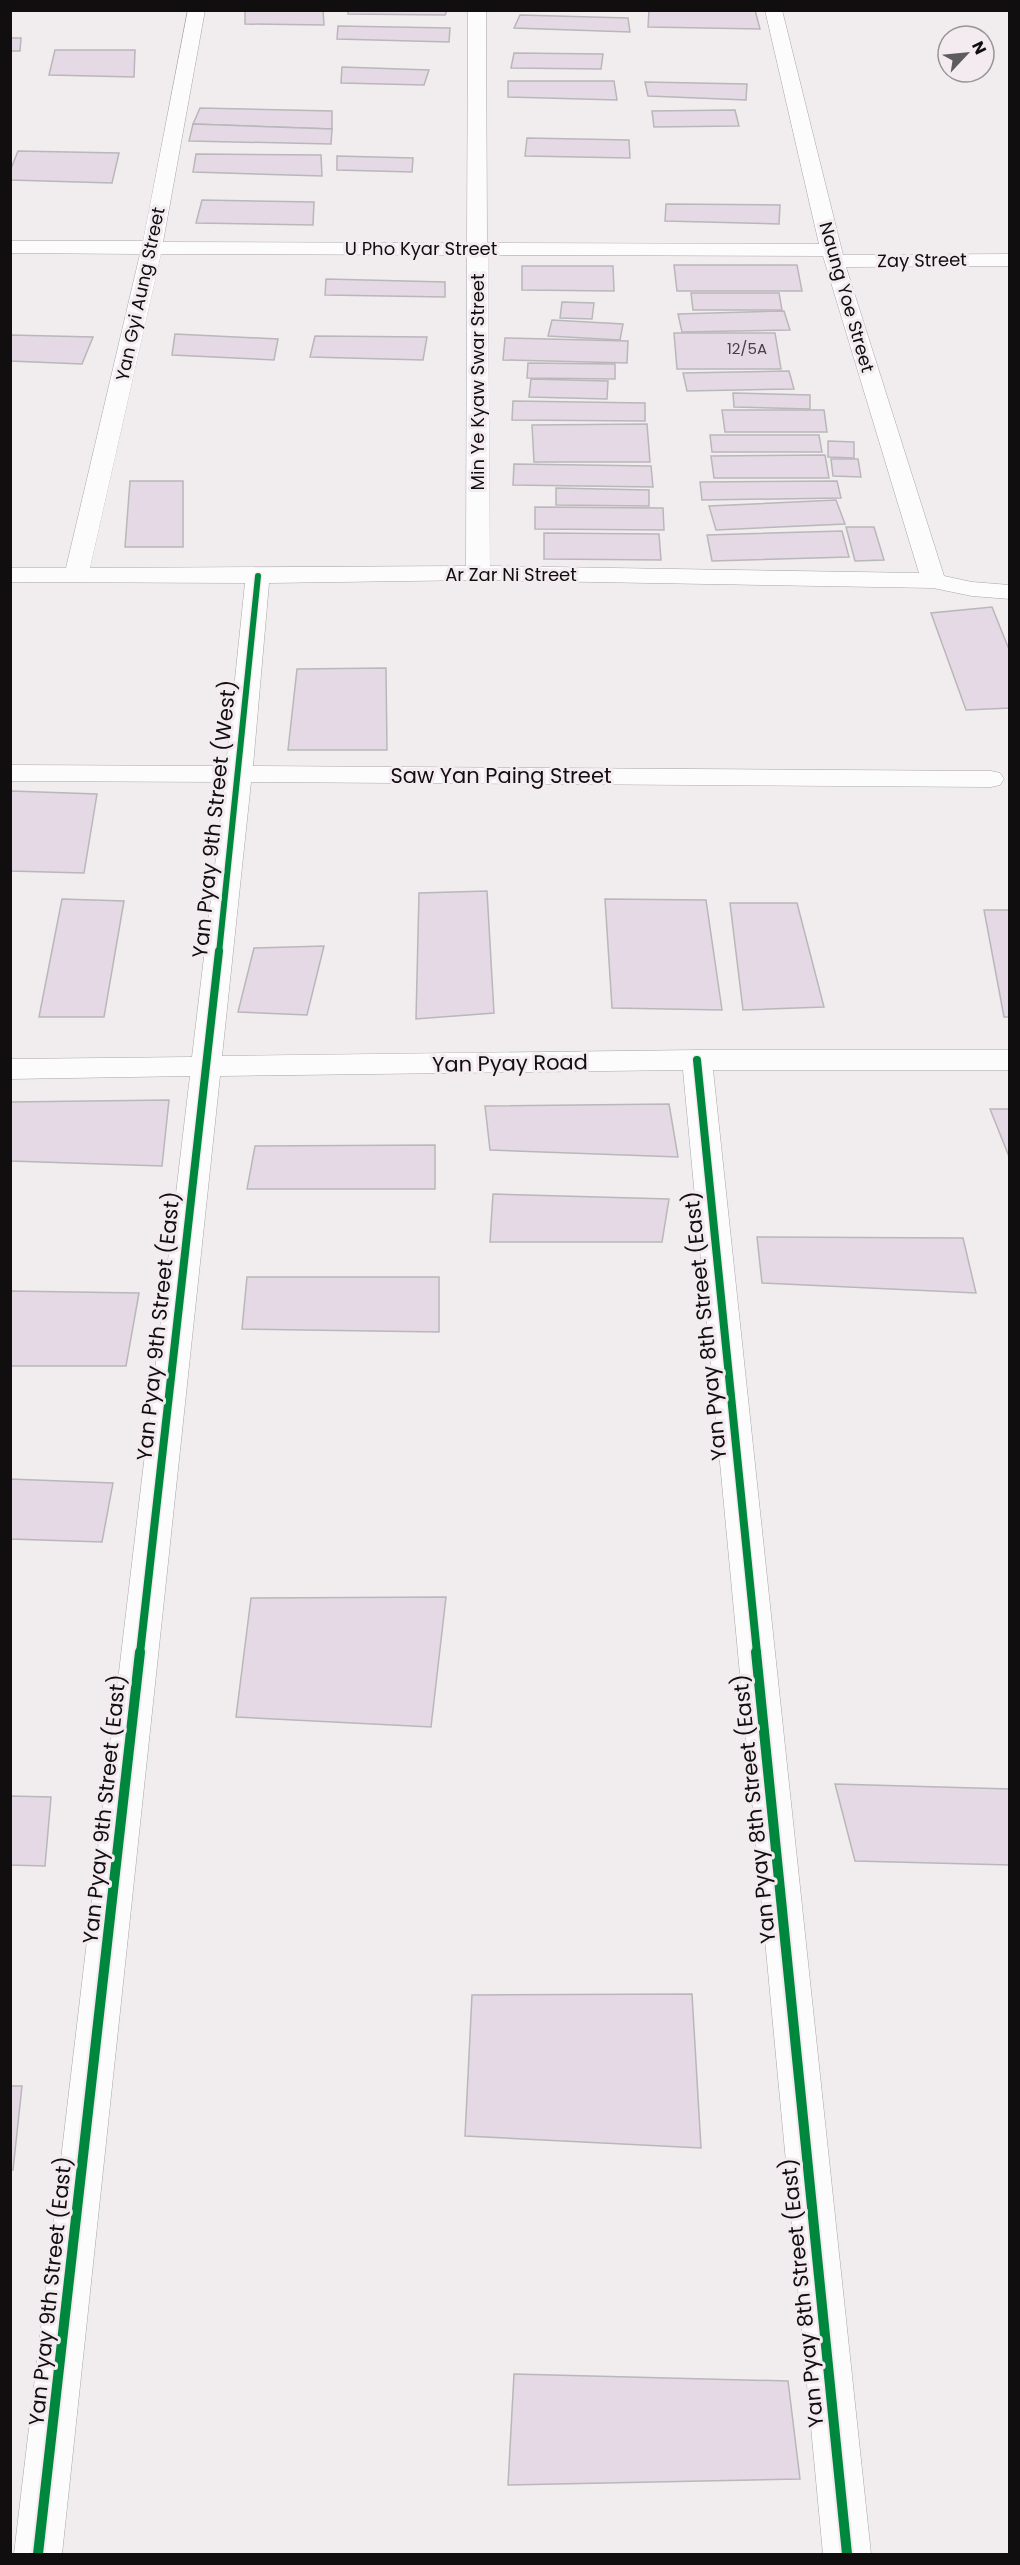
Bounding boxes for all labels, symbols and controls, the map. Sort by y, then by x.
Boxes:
north arrow [936,24,996,84]
text: N [966,37,992,58]
street label: Yan Gyi Aung Street [109,205,171,383]
street label: Naung Yoe Street [814,219,880,375]
street label: U Pho Kyar Street [345,236,497,261]
street label: Zay Street [877,247,967,273]
street label: Min Ye Kyaw Swar Street [465,273,490,491]
house number: 12/5A [727,338,767,359]
street label: Ar Zar Ni Street [445,562,577,587]
street label: Yan Pyay 9th Street (West) [185,679,243,959]
street label: Saw Yan Paing Street [390,761,612,790]
street label: Yan Pyay Road [432,1047,588,1079]
street label: Yan Pyay 9th Street (East) [129,1190,187,1462]
street label: Yan Pyay 8th Street (East) [676,1190,734,1462]
street label: Yan Pyay 9th Street (East) [75,1673,133,1945]
street label: Yan Pyay 8th Street (East) [725,1673,783,1945]
street label: Yan Pyay 9th Street (East) [21,2155,79,2427]
street label: Yan Pyay 8th Street (East) [773,2157,831,2429]

